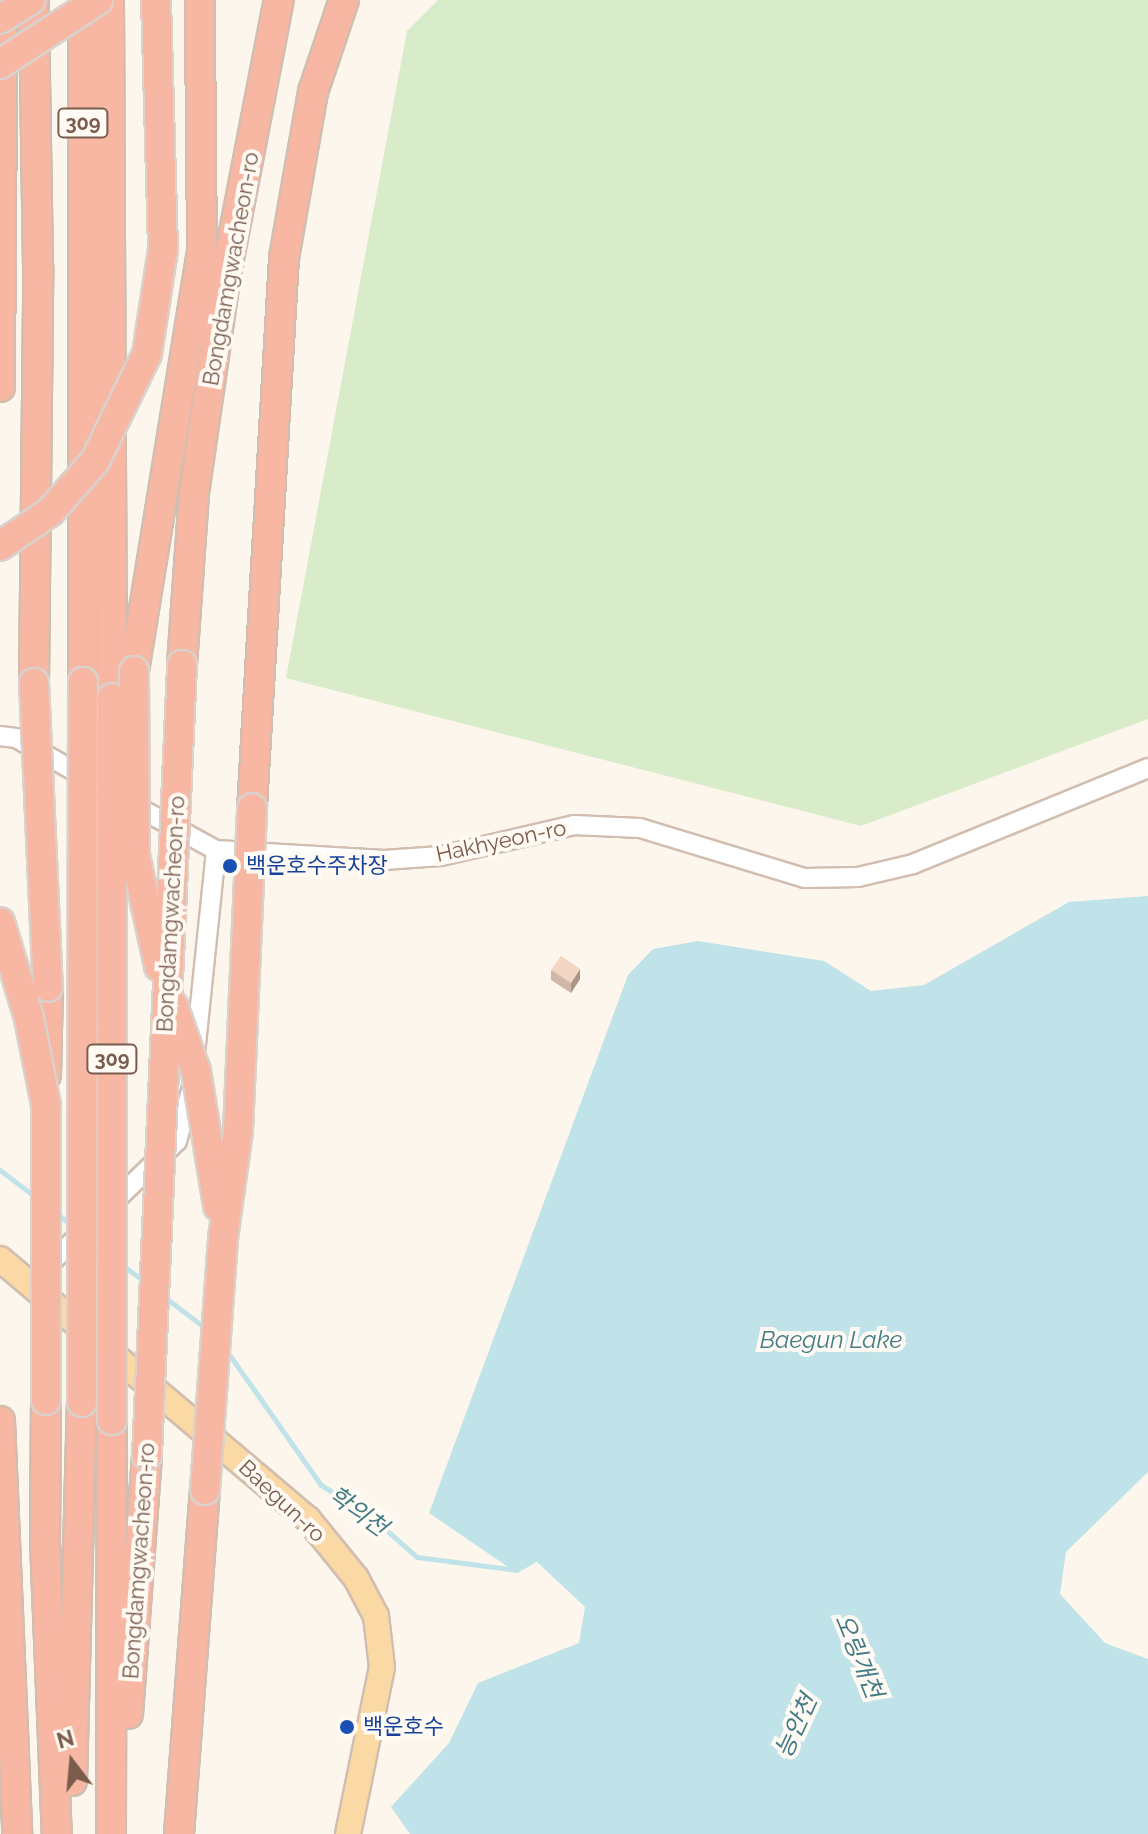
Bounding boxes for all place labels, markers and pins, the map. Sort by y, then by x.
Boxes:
place label: 백운호수주차장 [246,853,388,879]
marker: 백운호수주차장 [221,857,239,875]
place label: 백운호수 [363,1714,444,1740]
marker: 백운호수 [338,1718,356,1736]

